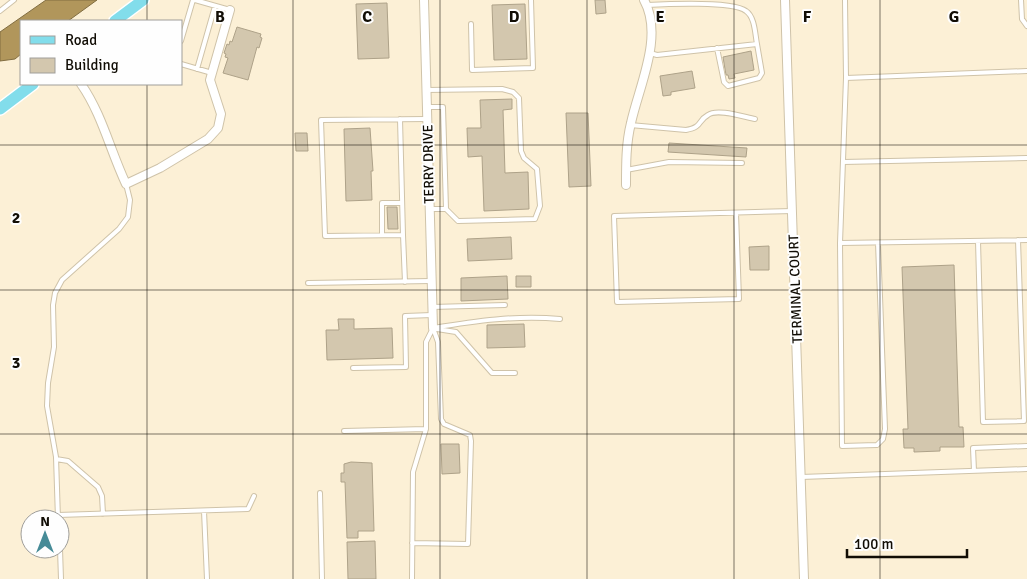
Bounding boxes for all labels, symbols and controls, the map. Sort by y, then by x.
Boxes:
text: B [215,7,225,27]
text: C [362,7,372,27]
text: D [509,7,520,27]
text: E [655,7,665,27]
text: F [803,7,812,27]
text: G [949,7,959,27]
legend [20,20,182,85]
text: Road [65,31,97,49]
text: Building [65,56,119,74]
street label: TERRY DRIVE [419,124,438,204]
text: 2 [12,208,20,228]
street label: TERMINAL COURT [785,234,806,344]
text: 3 [12,353,20,373]
north arrow [20,509,70,559]
text: N [40,513,50,530]
scale bar [847,526,967,558]
text: 100 m [854,535,894,553]

